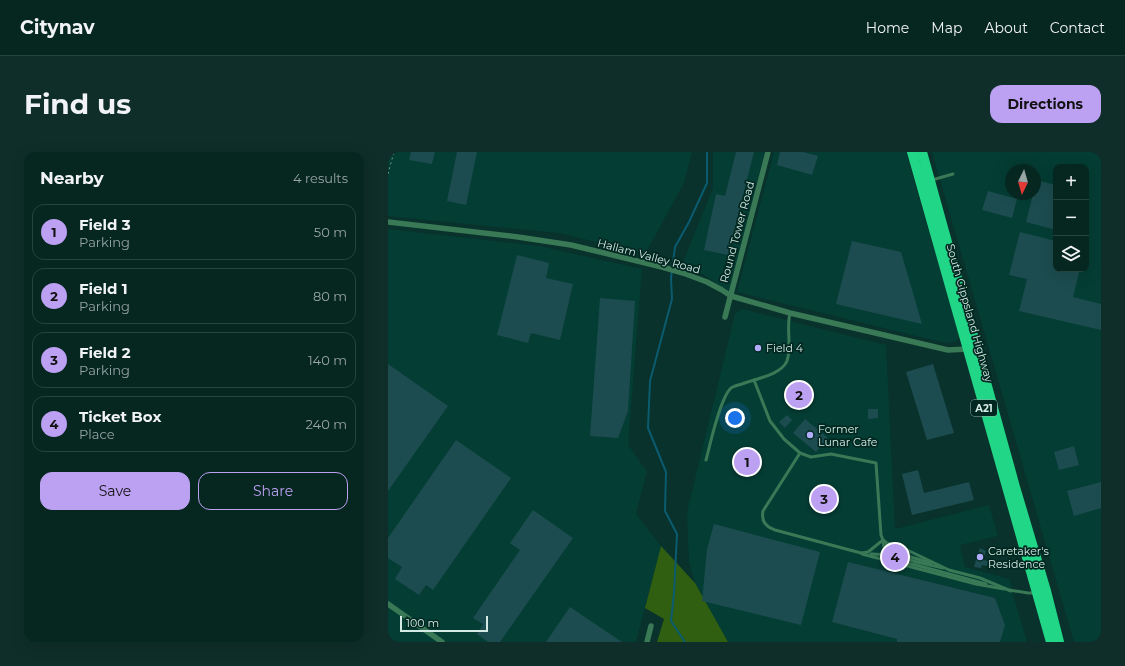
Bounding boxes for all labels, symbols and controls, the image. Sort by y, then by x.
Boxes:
text: Citynav [20,16,95,39]
text: Home [866,19,909,37]
text: Map [931,19,962,37]
text: About [984,19,1028,37]
text: Contact [1050,19,1105,37]
button: Directions [990,85,1101,123]
text: Find us [24,87,131,121]
north arrow [1005,164,1041,200]
map controls [1053,164,1089,272]
button: + [1053,164,1089,200]
text: Nearby [40,168,104,188]
text: 4 results [293,170,348,186]
street label: Round Tower Road [717,180,757,284]
button: − [1053,200,1089,236]
text: Field 3 [79,215,131,234]
text: 1 [51,224,57,240]
text: 50 m [314,224,347,240]
text: Parking [79,234,130,250]
street label: Hallam Valley Road [596,236,702,276]
button: layers [1053,236,1089,272]
street label: South Gippsland Highway [944,242,996,384]
text: Field 1 [79,279,128,298]
text: 2 [50,288,58,304]
text: 80 m [313,288,347,304]
text: Parking [79,298,130,314]
place label: Field 4 [766,341,804,355]
text: Field 2 [79,343,131,362]
marker: Field 4 [753,343,763,353]
text: 3 [50,352,58,368]
text: 140 m [308,352,347,368]
text: Parking [79,362,130,378]
pin: 2 [786,380,812,410]
road number: A21 [971,400,997,416]
text: Ticket Box [79,407,161,426]
your location [725,408,745,428]
text: 4 [50,416,58,432]
text: 240 m [306,416,347,432]
place label: Former Lunar Cafe [818,422,878,449]
text: Place [79,426,115,442]
marker: Former Lunar Cafe [805,430,815,440]
pin: 1 [734,447,760,477]
button: Save [40,472,190,510]
button: Share [198,472,348,510]
pin: 3 [811,484,837,514]
pin: 4 [882,542,908,572]
place label: Caretaker's Residence [988,544,1049,571]
marker: Caretaker's Residence [975,552,985,562]
scale bar [400,614,488,633]
text: 100 m [406,616,439,630]

